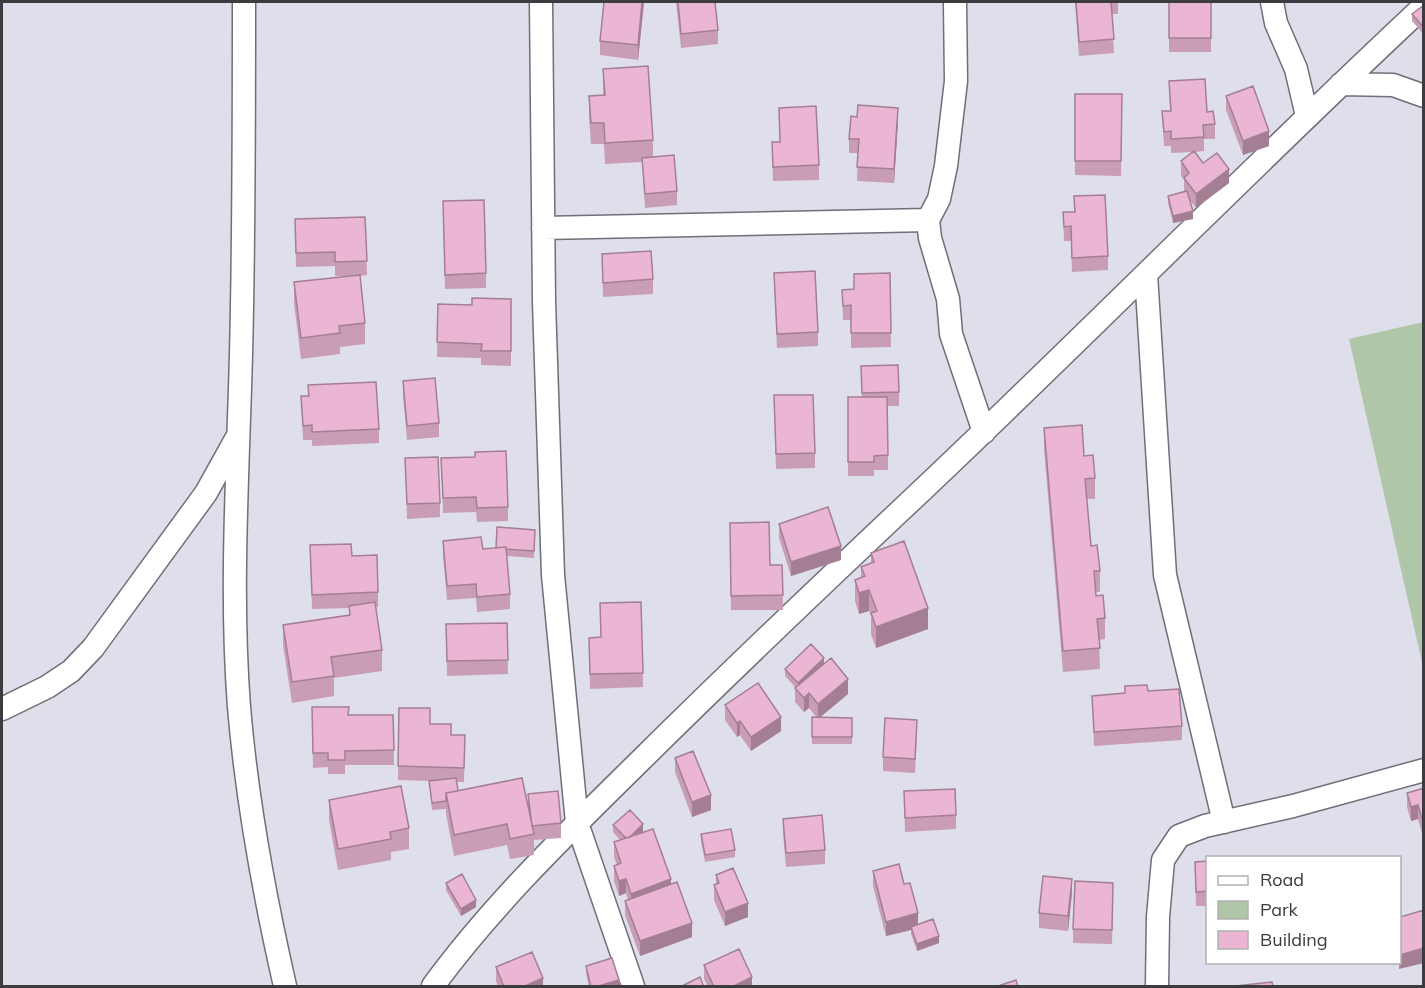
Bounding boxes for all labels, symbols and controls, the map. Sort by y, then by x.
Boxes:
legend [1206,856,1401,964]
text: Road [1260,868,1304,891]
text: Park [1260,898,1299,921]
text: Building [1260,928,1328,951]

